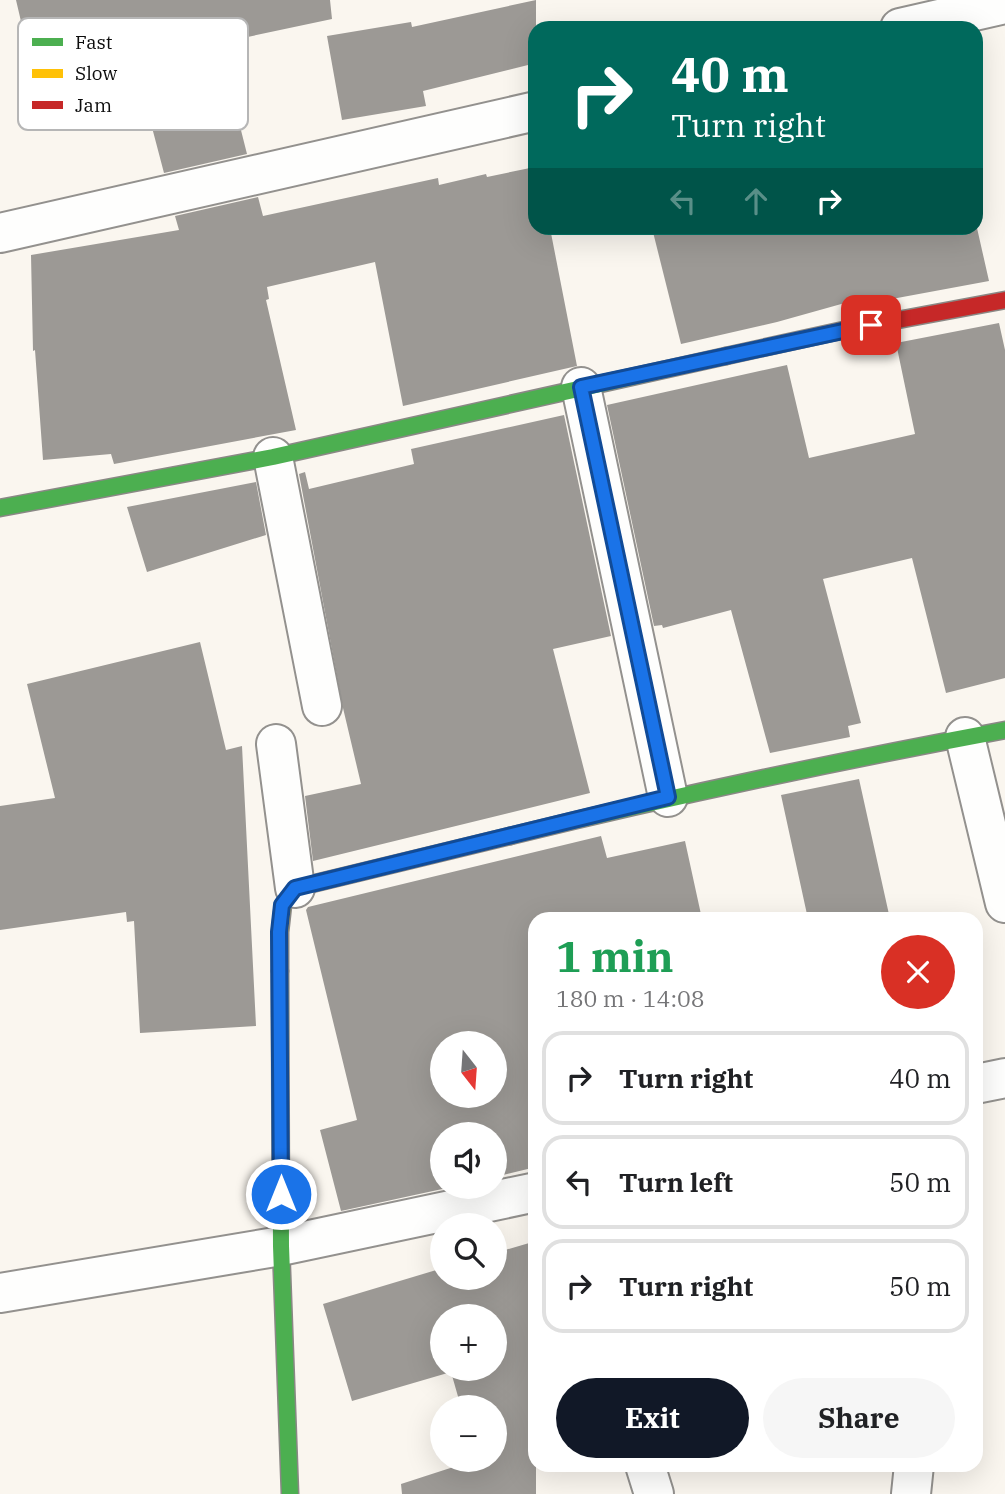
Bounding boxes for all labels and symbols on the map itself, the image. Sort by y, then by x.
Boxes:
legend [18,18,248,130]
text: Fast [75,30,113,54]
text: Slow [75,61,117,85]
text: Jam [75,93,112,117]
pin [841,295,901,355]
north arrow [430,1031,508,1108]
position arrow [244,1157,318,1231]

